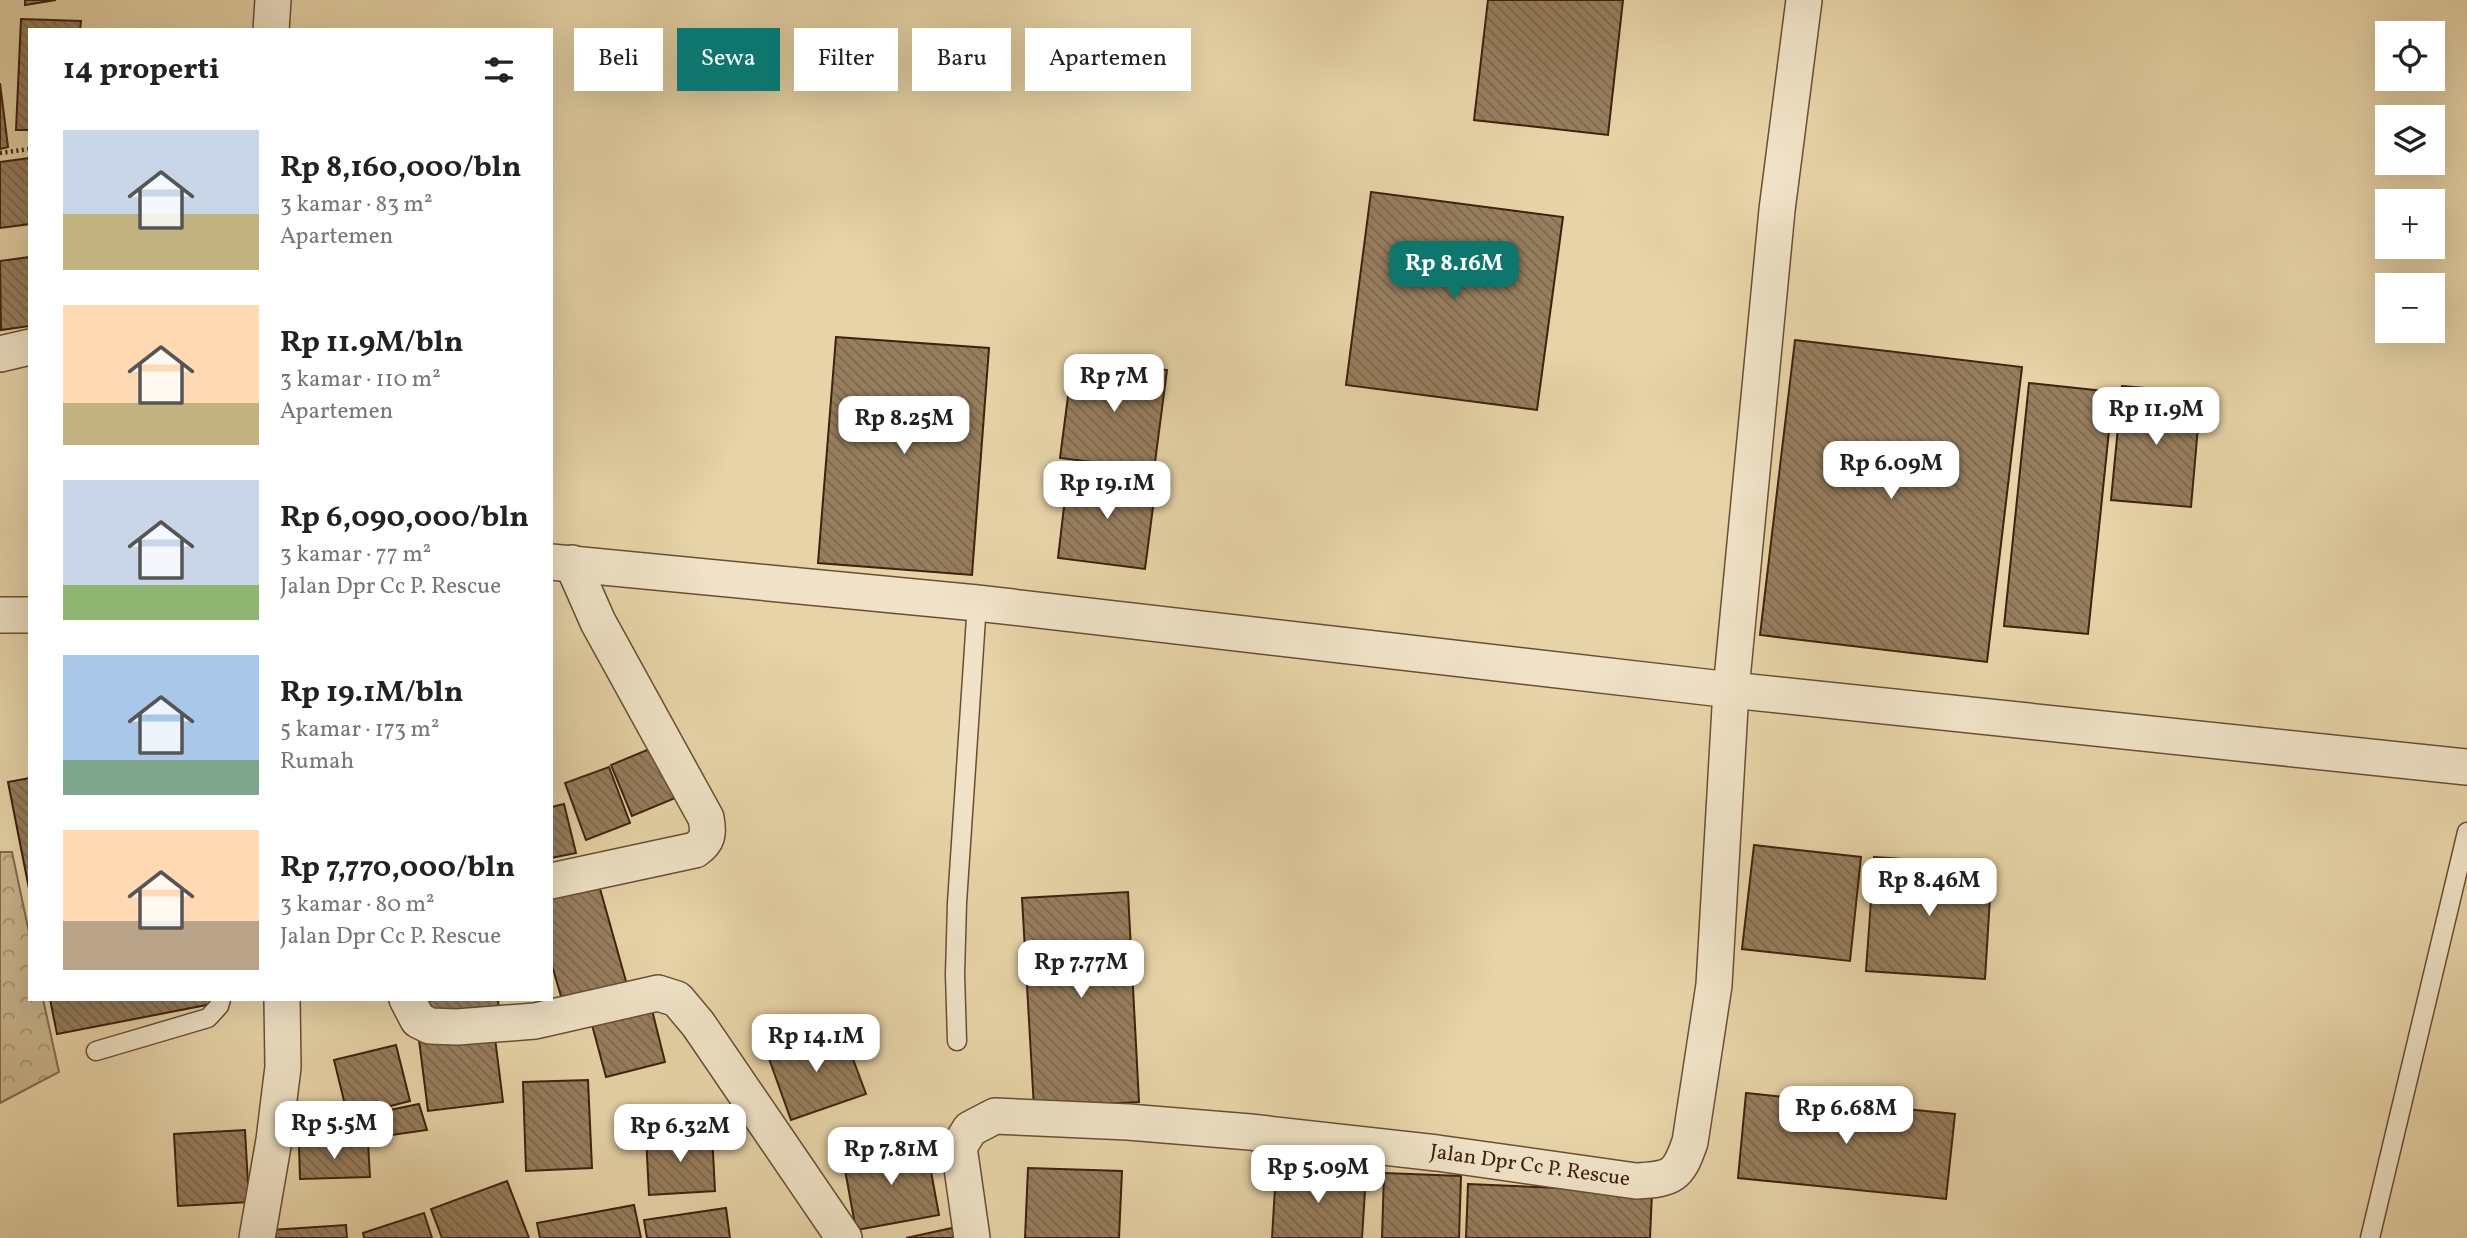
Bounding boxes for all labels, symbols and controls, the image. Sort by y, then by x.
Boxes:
map controls [2375,21,2445,343]
button: locate [2375,21,2445,91]
chip: Beli [574,28,663,91]
chip: Sewa [677,28,780,91]
chip: Filter [794,28,898,91]
chip: Baru [912,28,1011,91]
chip: Apartemen [1025,28,1191,91]
text: 14 properti [63,49,220,91]
icon: filters [480,51,518,89]
button: layers [2375,105,2445,175]
text: Rp 8,160,000/bln [280,147,522,189]
icon: home [119,158,203,242]
text: 3 kamar · 83 m² [280,189,433,221]
button: + [2375,189,2445,259]
text: Apartemen [280,221,393,253]
pin: Rp 8.16M [1382,242,1526,301]
text: Rp 8.16M [1405,248,1503,280]
button: − [2375,273,2445,343]
text: Rp 11.9M/bln [280,322,464,364]
icon: home [119,333,203,417]
pin: Rp 7M [1065,354,1163,414]
text: Rp 7M [1080,361,1148,393]
text: 3 kamar · 110 m² [280,364,441,396]
pin: Rp 11.9M [2084,388,2228,447]
text: Rp 11.9M [2108,394,2204,426]
text: Apartemen [280,396,393,428]
pin: Rp 8.25M [832,396,976,456]
text: Rp 8.25M [854,403,954,435]
pin: Rp 6.09M [1819,442,1963,501]
text: Rp 6.09M [1839,448,1943,480]
pin: Rp 19.1M [1035,462,1179,521]
text: Rp 19.1M [1059,468,1155,500]
text: Rp 6,090,000/bln [280,497,529,539]
icon: home [119,508,203,592]
text: 3 kamar · 77 m² [280,539,431,571]
text: Jalan Dpr Cc P. Rescue [280,571,501,603]
text: Rp 19.1M/bln [280,672,464,714]
icon: home [119,683,203,767]
text: 5 kamar · 173 m² [280,714,439,746]
text: Rumah [280,746,354,778]
text: Rp 7,770,000/bln [280,847,515,889]
icon: home [119,858,203,942]
pin: Rp 8.46M [1857,858,2001,918]
text: Rp 8.46M [1878,865,1980,897]
text: 3 kamar · 80 m² [280,889,435,921]
text: Jalan Dpr Cc P. Rescue [280,921,501,953]
pin: Rp 7.77M [1009,940,1153,1000]
text: Rp 7.77M [1034,947,1128,979]
pin: Rp 14.1M [744,1014,888,1074]
text: Rp 14.1M [768,1021,864,1053]
pin: Rp 6.68M [1774,1086,1918,1146]
text: Rp 6.68M [1795,1093,1897,1125]
pin: Rp 5.5M [269,1102,399,1161]
pin: Rp 6.32M [608,1104,752,1164]
text: Rp 5.5M [291,1108,377,1140]
text: Rp 6.32M [630,1111,730,1143]
pin: Rp 7.81M [819,1128,963,1187]
text: Rp 7.81M [844,1134,938,1166]
street label: Jalan Dpr Cc P. Rescue [1428,1138,1632,1194]
pin: Rp 5.09M [1246,1146,1390,1205]
text: Rp 5.09M [1267,1152,1369,1184]

